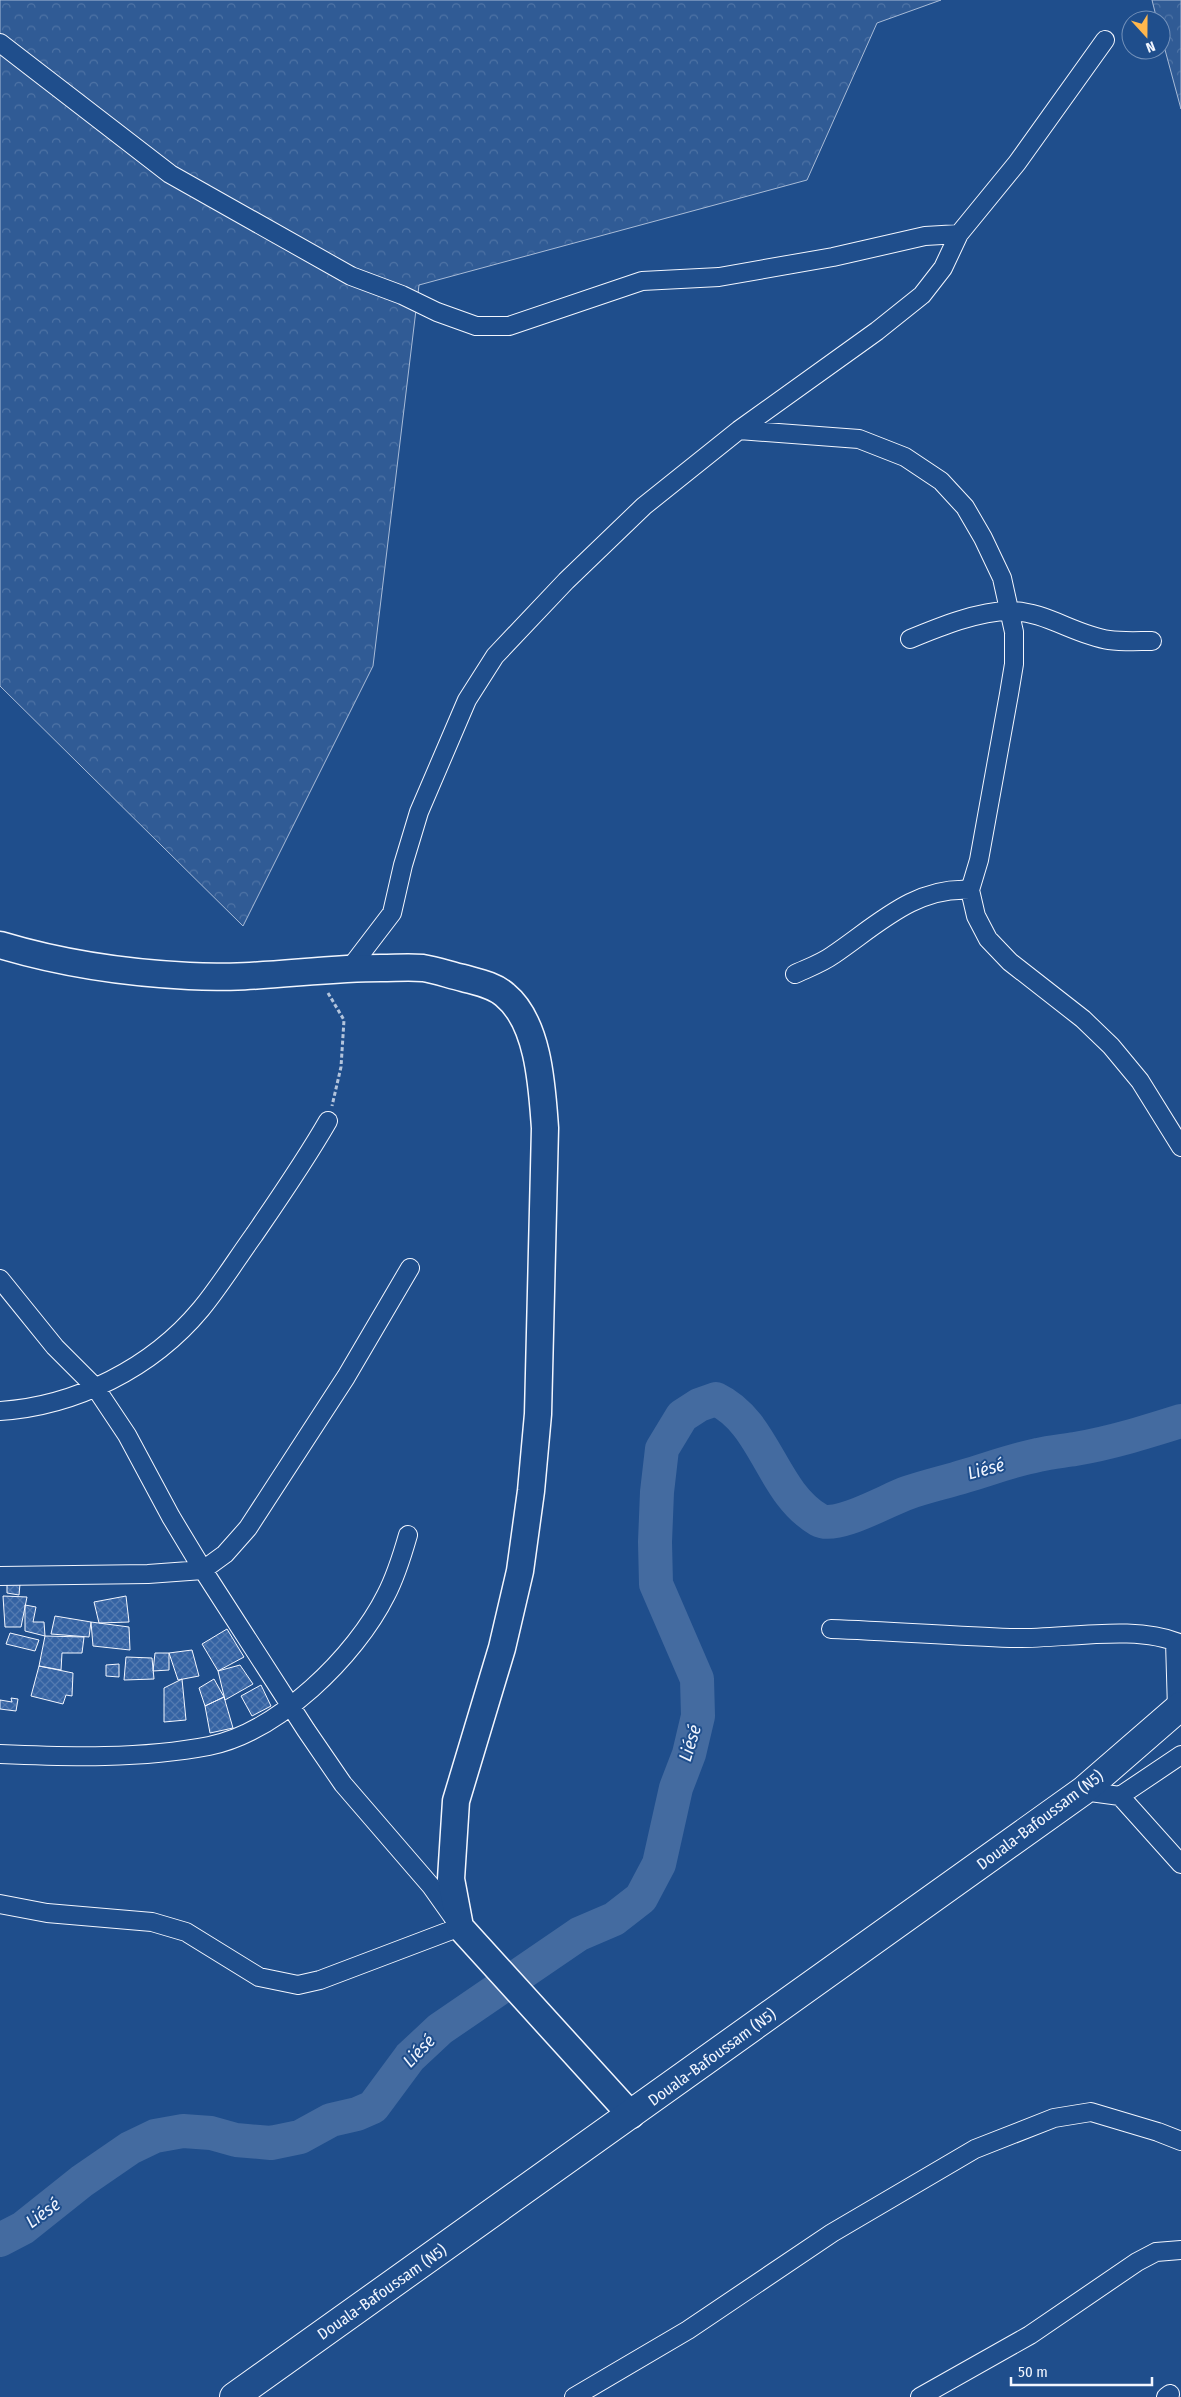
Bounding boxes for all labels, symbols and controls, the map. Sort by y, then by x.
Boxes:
north arrow [1121,10,1171,60]
text: N [1144,37,1157,56]
water label: Liésé [965,1453,1007,1484]
water label: Liésé [674,1722,706,1764]
street label: Douala-Bafoussam (N5) [973,1766,1107,1874]
street label: Douala-Bafoussam (N5) [644,2004,780,2110]
water label: Liésé [398,2030,440,2072]
water label: Liésé [22,2193,65,2233]
street label: Douala-Bafoussam (N5) [314,2240,450,2344]
scale bar [1011,2354,1152,2386]
text: 50 m [1018,2363,1048,2381]

